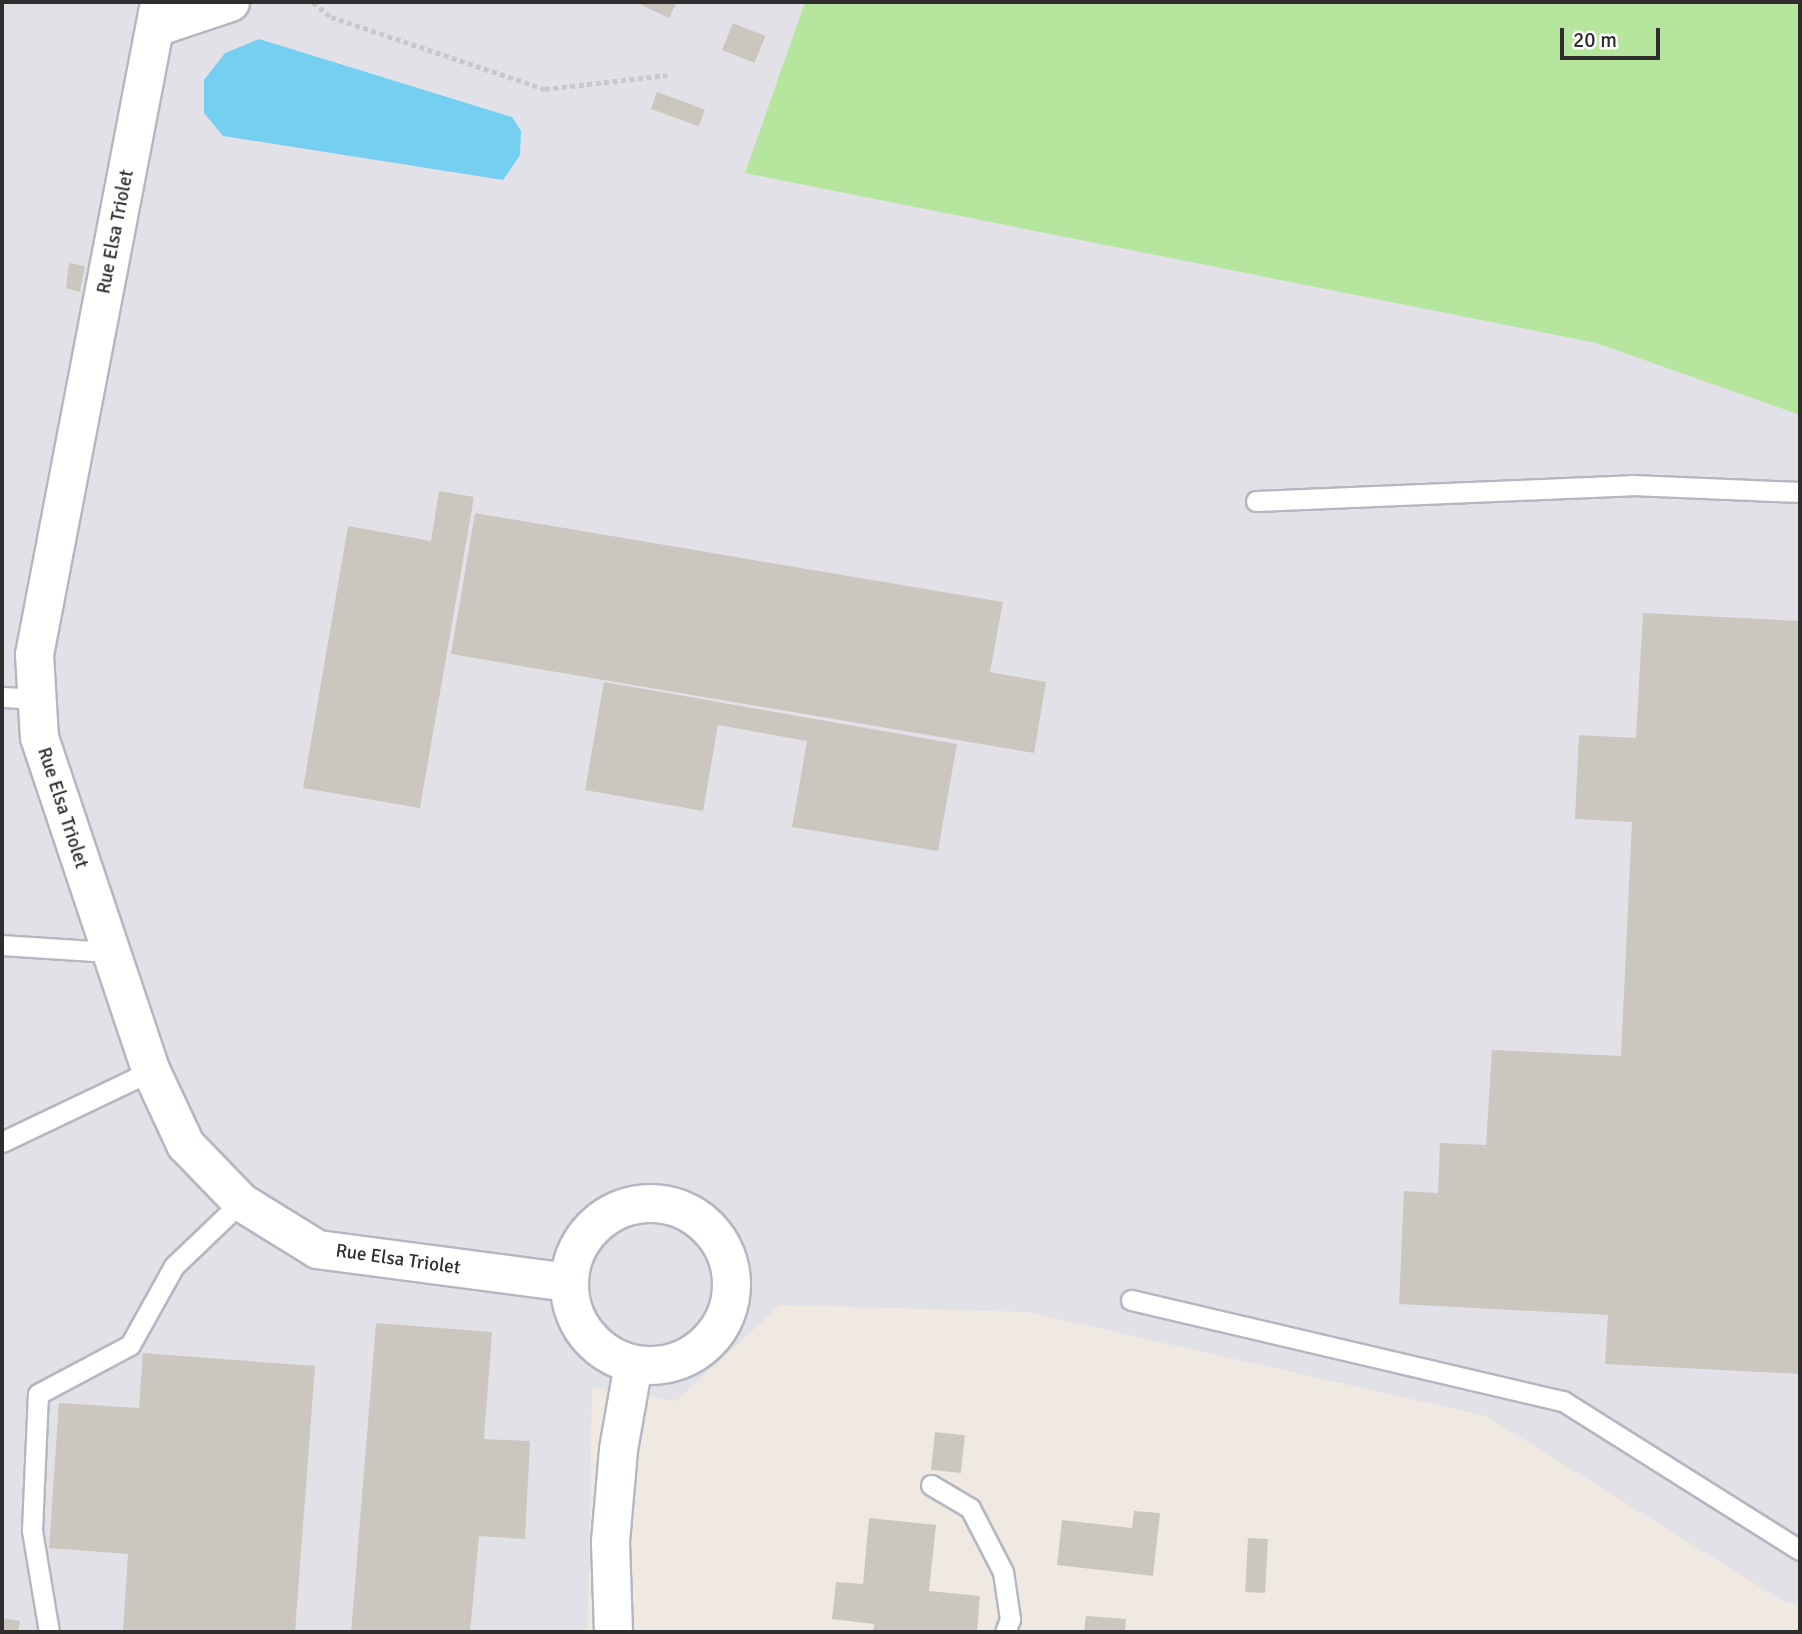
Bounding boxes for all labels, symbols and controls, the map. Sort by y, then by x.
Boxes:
scale bar [1564,14,1664,58]
text: 20 m [1573,27,1617,53]
street label: Rue Elsa Triolet [93,168,139,296]
street label: Rue Elsa Triolet [32,745,92,871]
street label: Rue Elsa Triolet [334,1240,462,1280]

